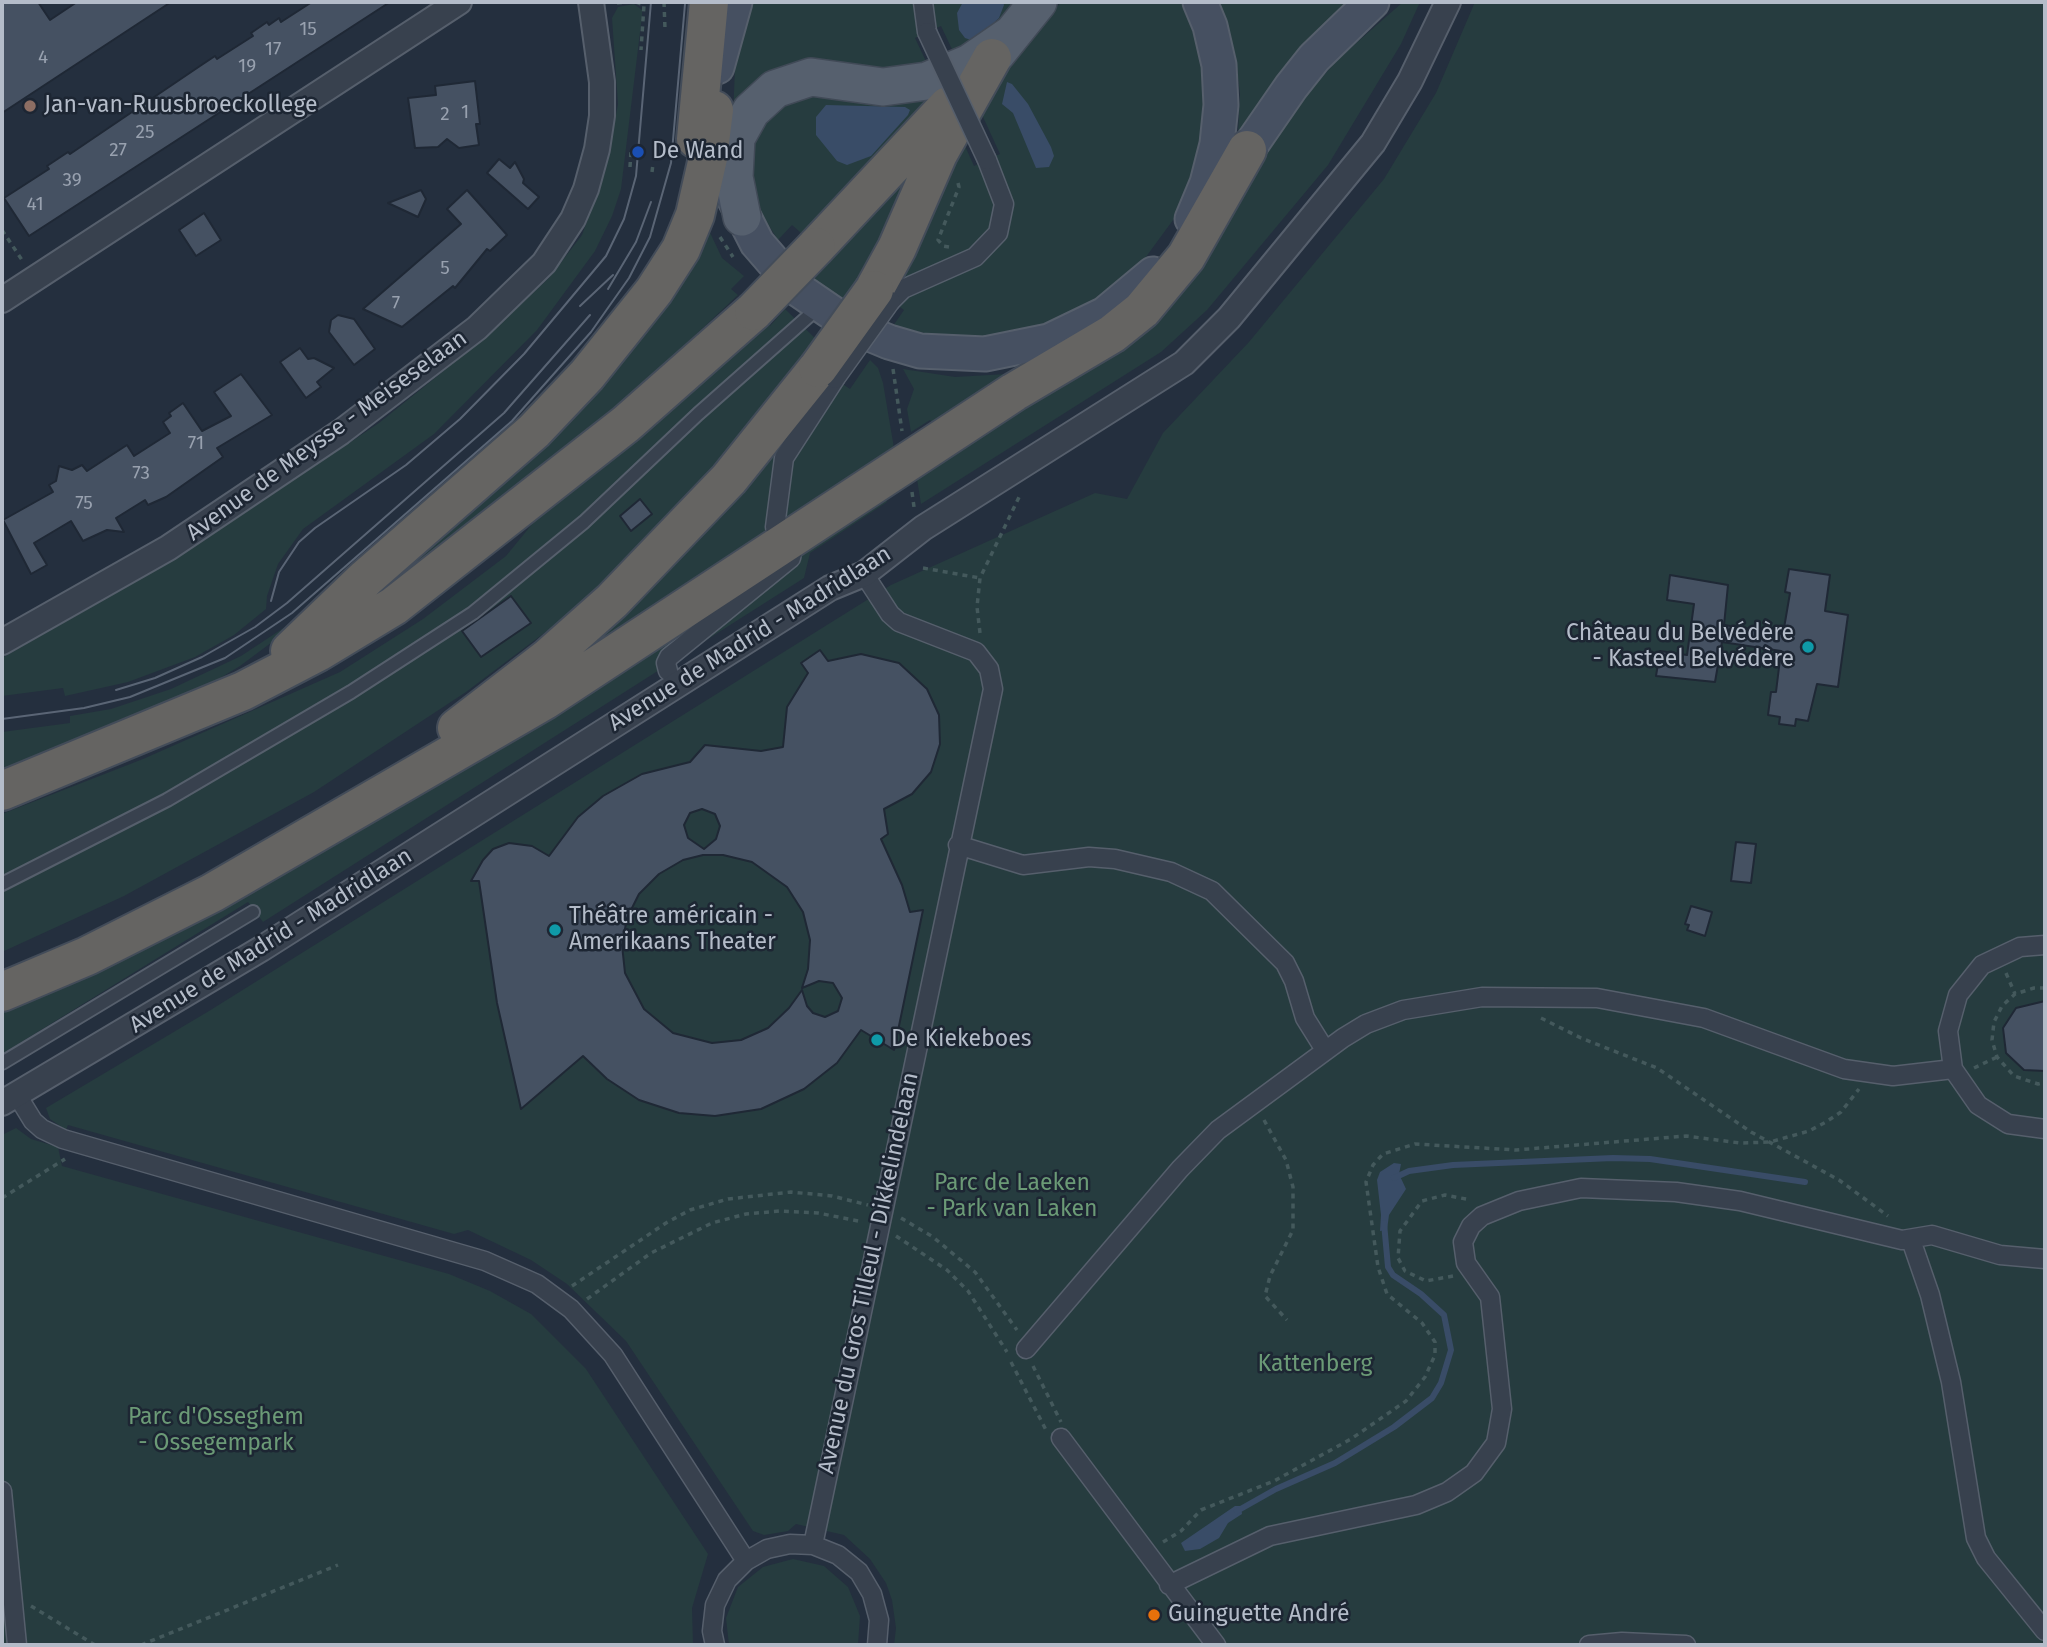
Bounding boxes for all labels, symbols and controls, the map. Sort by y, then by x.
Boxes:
house number: 15 [299,19,317,41]
house number: 17 [265,39,281,61]
house number: 4 [38,47,48,69]
house number: 19 [238,56,256,78]
place label: Jan-van-Ruusbroeckollege [44,92,318,120]
marker: Jan-van-Ruusbroeckollege [22,98,38,114]
house number: 1 [461,102,469,124]
house number: 2 [440,104,450,126]
house number: 25 [136,122,154,144]
place label: De Wand [652,138,743,166]
house number: 27 [109,140,127,162]
marker: De Wand [630,144,646,160]
house number: 39 [62,170,82,192]
house number: 41 [26,194,44,216]
house number: 5 [440,258,450,280]
house number: 7 [392,293,400,315]
street label: Avenue de Meysse - Meiseselaan [181,325,473,547]
house number: 71 [188,433,204,455]
house number: 73 [132,463,150,485]
house number: 75 [75,493,93,515]
street label: Avenue de Madrid - Madridlaan [604,540,896,738]
place label: Château du Belvédère - Kasteel Belvédère [1566,620,1794,674]
marker: Château du Belvédère - Kasteel Belvédère [1800,639,1816,655]
street label: Avenue de Madrid - Madridlaan [125,842,417,1040]
place label: Théâtre américain - Amerikaans Theater [569,903,776,957]
marker: Théâtre américain - Amerikaans Theater [547,922,563,938]
place label: De Kiekeboes [891,1026,1031,1054]
marker: De Kiekeboes [869,1032,885,1048]
street label: Avenue du Gros Tilleul - Dikkelindelaan [813,1070,925,1476]
park label: Parc de Laeken - Park van Laken [926,1170,1098,1224]
park label: Kattenberg [1258,1351,1372,1379]
park label: Parc d'Osseghem - Ossegempark [128,1404,304,1458]
place label: Guinguette André [1168,1601,1350,1629]
marker: Guinguette André [1146,1607,1162,1623]

